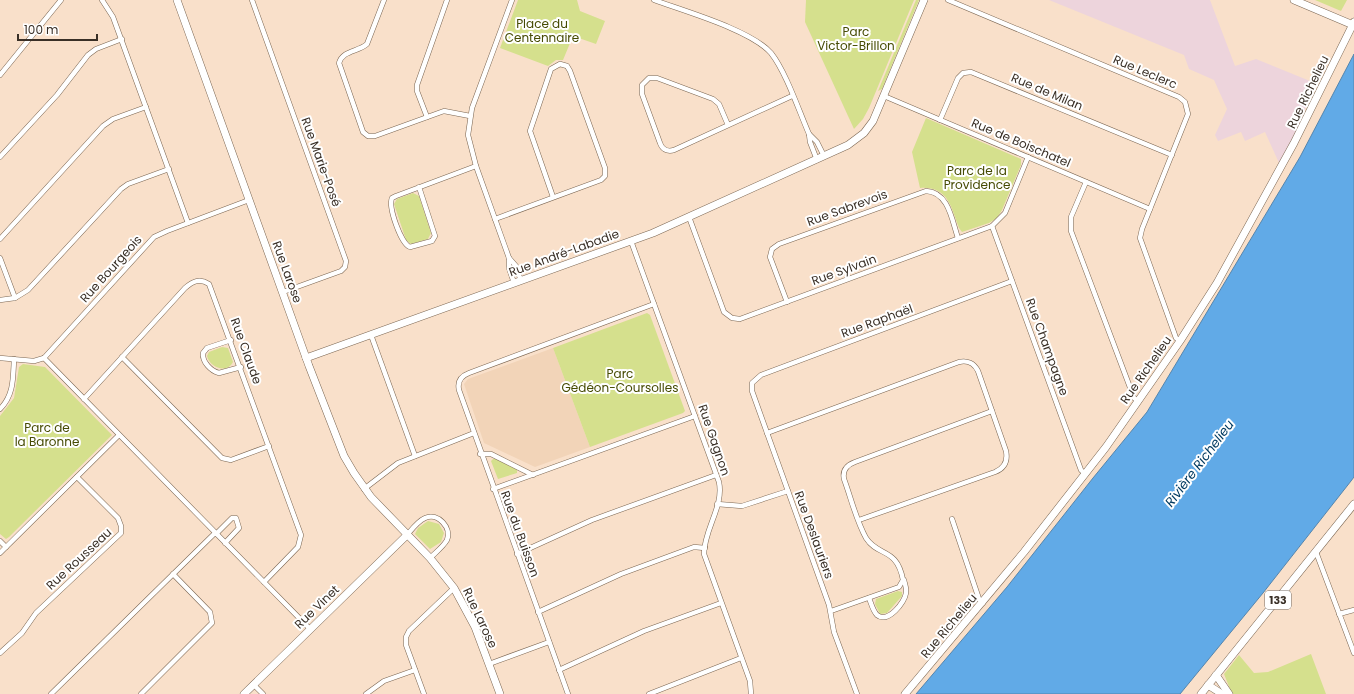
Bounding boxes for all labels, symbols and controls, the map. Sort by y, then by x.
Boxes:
park label: Place du Centennaire [505,15,579,46]
scale bar [18,16,97,42]
text: 100 m [24,21,58,38]
park label: Parc Victor-Brillon [817,23,895,54]
street label: Rue Leclerc [1111,50,1180,93]
street label: Rue Richelieu [1283,52,1333,131]
street label: Rue de Milan [1009,69,1086,114]
street label: Rue de Boischatel [969,114,1074,171]
street label: Rue Marie-Posé [297,115,346,209]
park label: Parc de la Providence [944,162,1010,193]
street label: Rue Sabrevois [804,185,889,230]
street label: Rue André-Labadie [506,225,621,280]
street label: Rue Bourgeois [76,231,145,306]
street label: Rue Larose [268,238,307,305]
street label: Rue Sylvain [809,250,879,289]
street label: Rue Champagne [1022,296,1073,398]
street label: Rue Raphaël [839,300,915,341]
street label: Rue Claude [227,315,266,386]
street label: Rue Richelieu [1116,332,1175,407]
park label: Parc Gédéon-Coursolles [562,365,678,396]
street label: Rue Gagnon [694,402,735,478]
water label: Rivière Richelieu [1160,416,1238,511]
park label: Parc de la Baronne [15,419,79,450]
street label: Rue du Buisson [497,488,544,579]
street label: Rue Deslauriers [791,489,838,581]
street label: Rue Rousseau [42,524,115,594]
street label: Rue Vinet [291,581,343,632]
street label: Rue Larose [459,585,502,651]
street label: Rue Richelieu [917,590,981,662]
road number: 133 [1265,591,1291,609]

